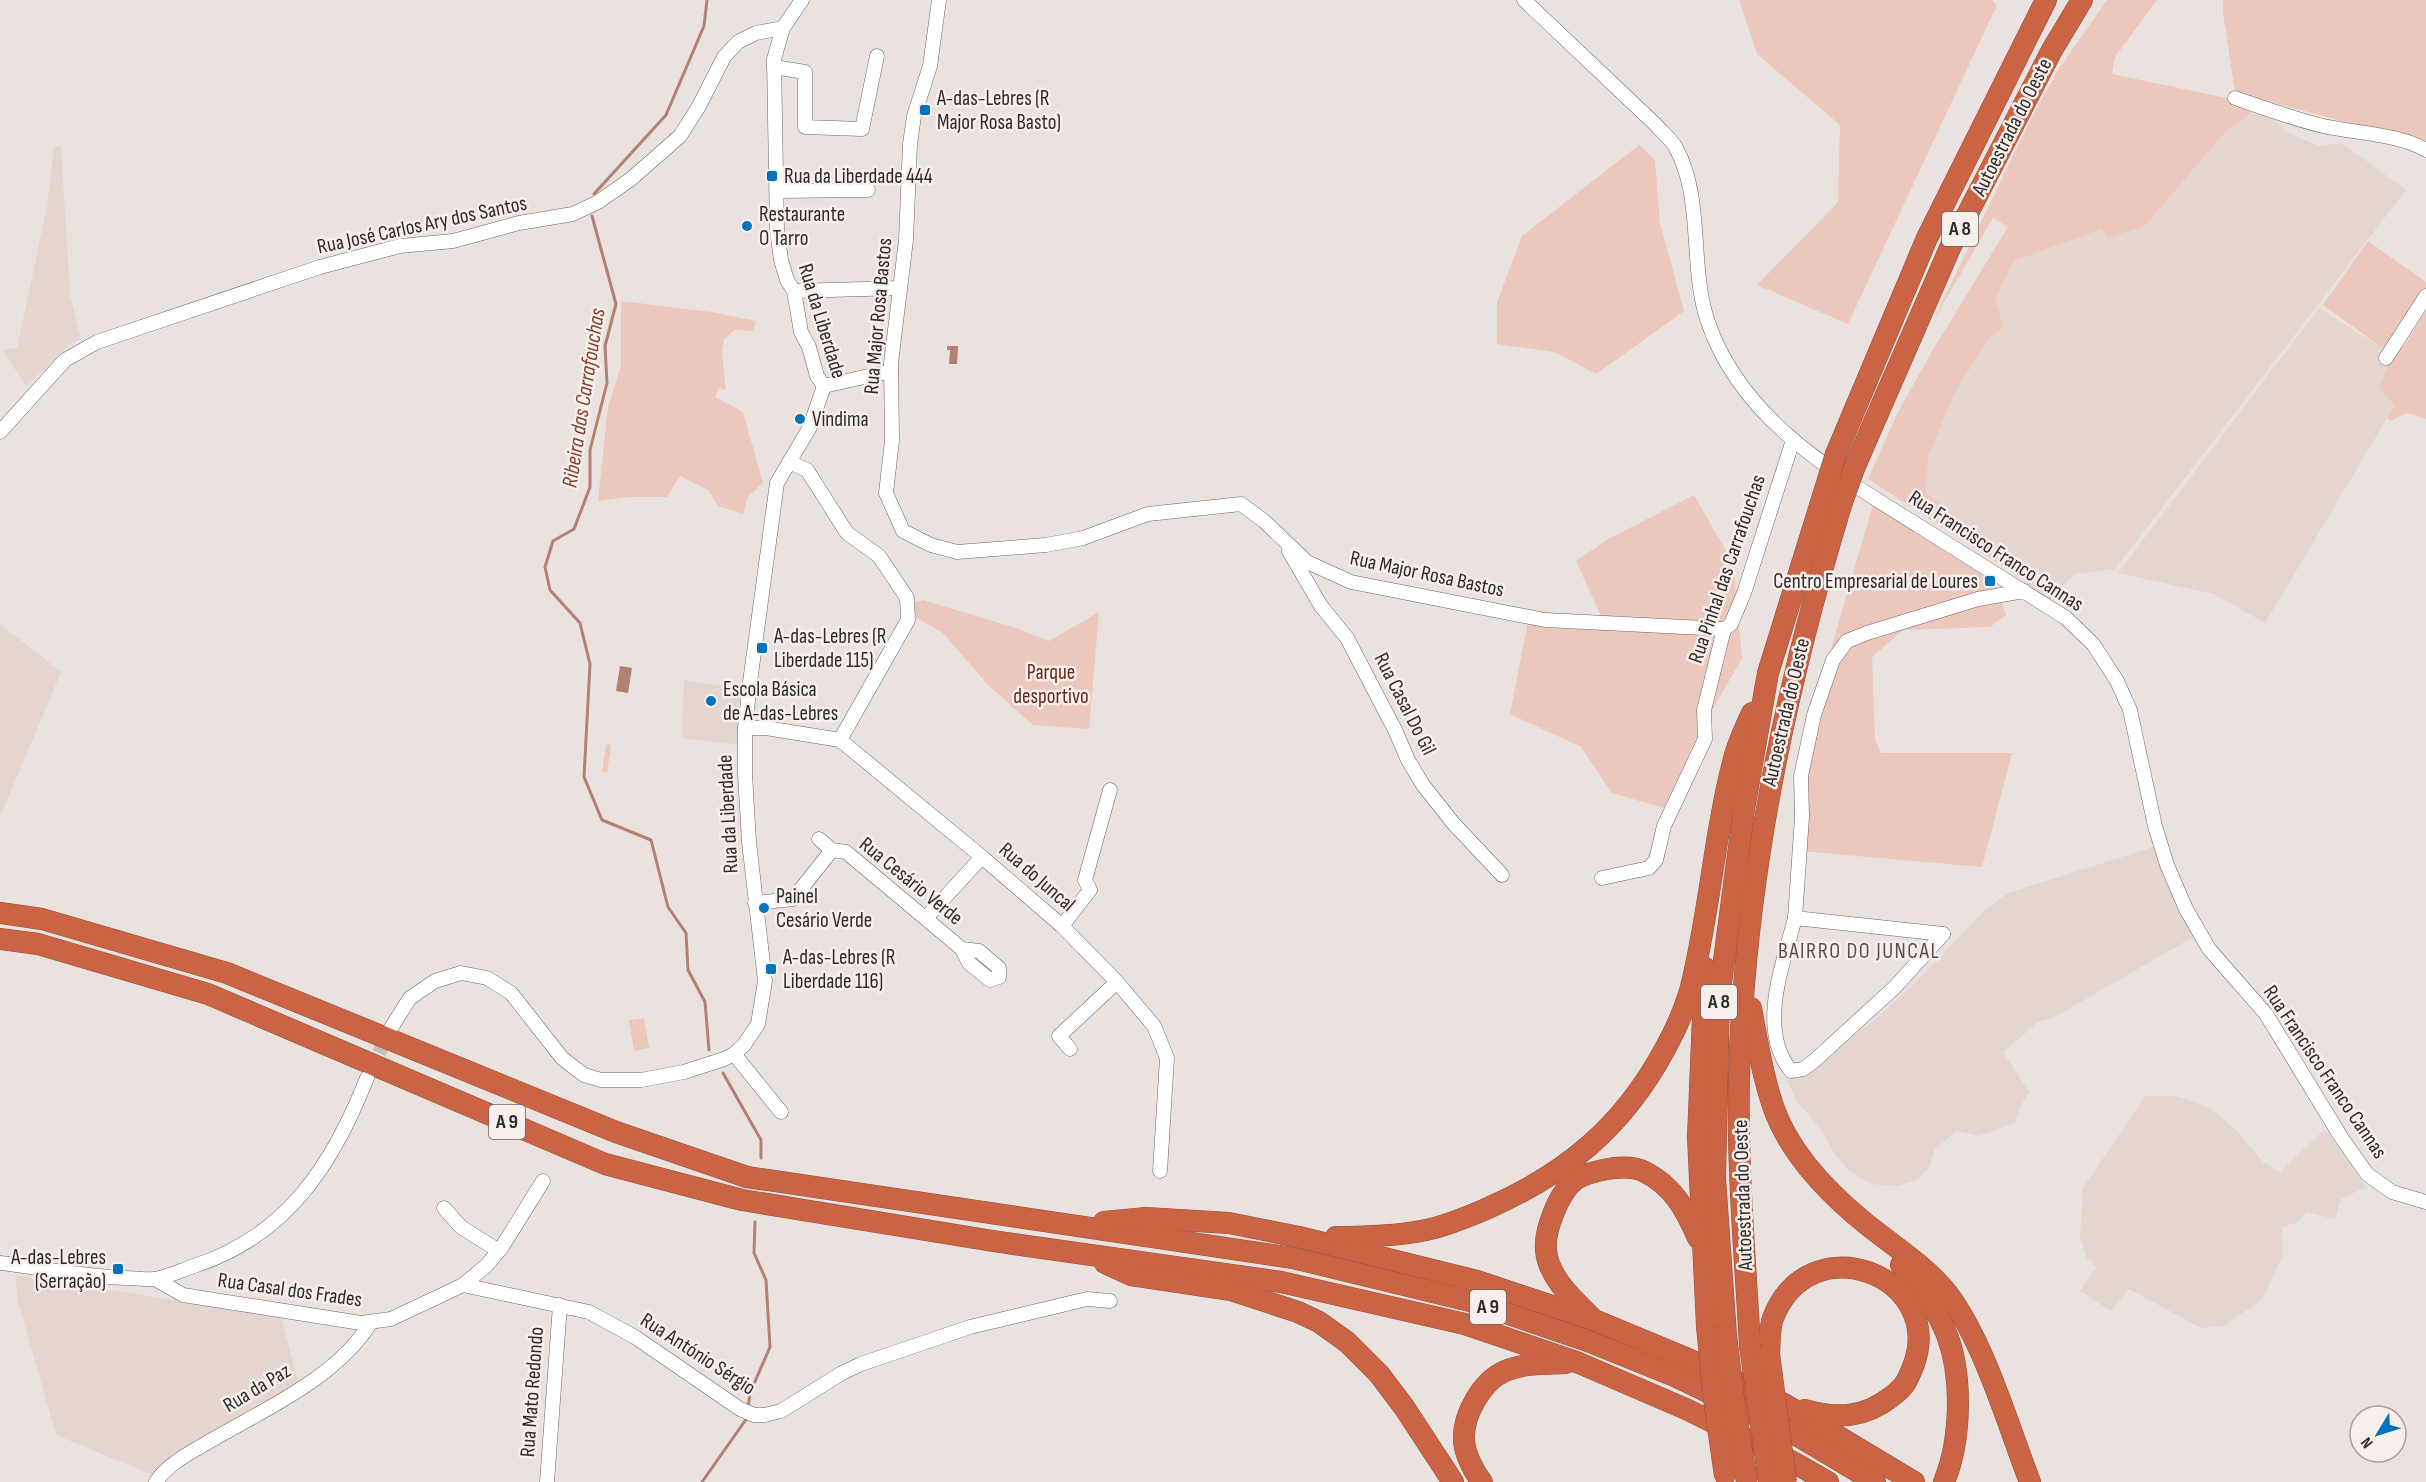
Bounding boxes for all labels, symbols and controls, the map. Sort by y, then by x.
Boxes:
street label: Autoestrada do Oeste [1966,54,2057,201]
place label: A-das-Lebres (R Major Rosa Basto) [936,86,1061,135]
marker: A-das-Lebres (R Major Rosa Basto) [918,103,932,117]
place label: Rua da Liberdade 444 [784,164,933,189]
marker: Rua da Liberdade 444 [765,169,779,183]
street label: Rua José Carlos Ary dos Santos [315,191,529,259]
place label: Restaurante O Tarro [759,202,845,251]
road number: A 8 [1942,212,1978,246]
marker: Restaurante O Tarro [740,219,754,233]
street label: Rua Major Rosa Bastos [859,237,897,395]
street label: Rua da Liberdade [793,261,851,381]
water label: Ribeira das Carrafouchas [556,306,612,490]
place label: Vindima [812,407,869,432]
marker: Vindima [793,412,807,426]
street label: Rua Pinhal das Carrafouchas [1683,472,1771,666]
street label: Rua Francisco Franco Cannas [1904,485,2088,617]
street label: Rua Major Rosa Bastos [1348,545,1506,603]
place label: Centro Empresarial de Loures [1773,569,1978,594]
marker: Centro Empresarial de Loures [1983,574,1997,588]
place label: A-das-Lebres (R Liberdade 115) [773,624,887,673]
street label: Autoestrada do Oeste [1757,636,1815,789]
marker: A-das-Lebres (R Liberdade 115) [755,641,769,655]
street label: Rua Casal Do Gil [1369,649,1441,759]
park label: Parque desportivo [1013,660,1089,709]
place label: Escola Básica de A-das-Lebres [723,677,838,726]
marker: Escola Básica de A-das-Lebres [704,694,718,708]
street label: Rua da Liberdade [712,754,744,874]
street label: Rua Cesário Verde [854,832,968,930]
street label: Rua do Juncal [994,837,1080,917]
place label: Painel Cesário Verde [776,884,872,933]
marker: Painel Cesário Verde [757,901,771,915]
district label: BAIRRO DO JUNCAL [1778,938,1940,965]
place label: A-das-Lebres (R Liberdade 116) [782,945,896,994]
marker: A-das-Lebres (R Liberdade 116) [764,962,778,976]
street label: Rua Francisco Franco Cannas [2258,981,2392,1163]
road number: A 8 [1701,985,1737,1019]
road number: A 9 [489,1105,525,1139]
street label: Autoestrada do Oeste [1728,1119,1758,1272]
place label: A-das-Lebres (Serração) [10,1245,106,1294]
marker: A-das-Lebres (Serração) [111,1262,125,1276]
street label: Rua Casal dos Frades [216,1268,364,1312]
road number: A 9 [1470,1290,1506,1324]
street label: Rua António Sérgio [636,1308,760,1400]
street label: Rua Mato Redondo [515,1326,549,1458]
street label: Rua da Paz [219,1358,296,1418]
north arrow [2348,1404,2408,1464]
text: N [2357,1433,2377,1452]

